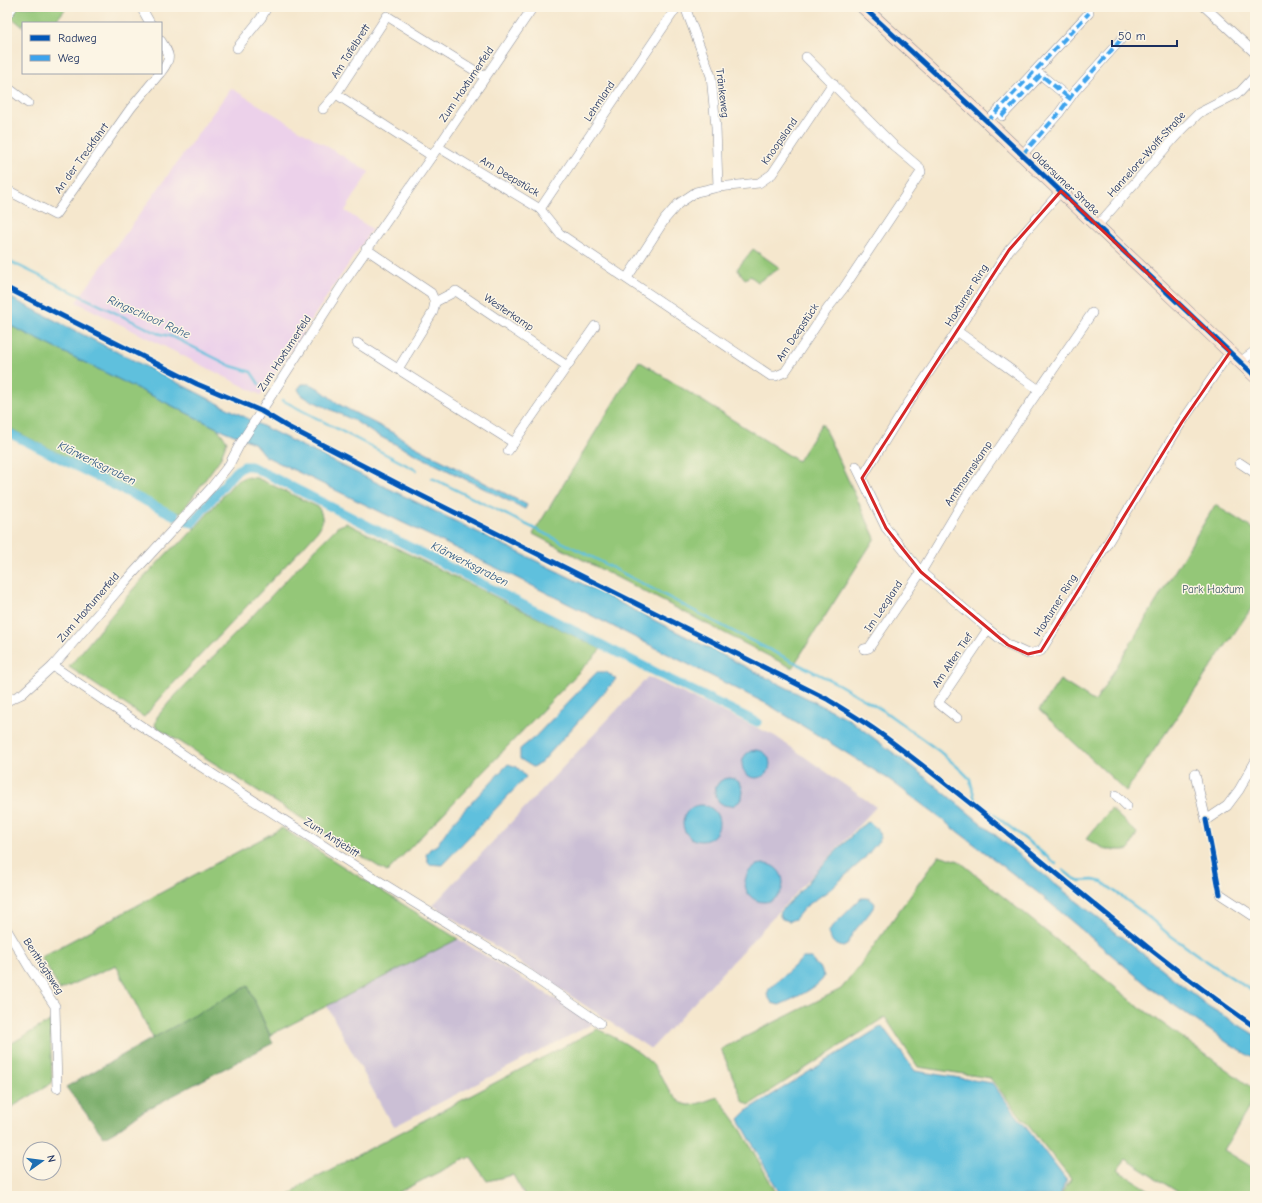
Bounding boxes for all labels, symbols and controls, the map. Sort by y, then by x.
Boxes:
street label: Am Tafelbrett [328,21,373,81]
legend [22,22,162,74]
scale bar [1112,22,1177,48]
text: 50 m [1118,29,1146,43]
text: Radweg [58,31,97,45]
street label: Zum Haxtumerfeld [436,44,496,124]
text: Weg [58,51,80,65]
street label: Tränkeweg [713,68,732,119]
street label: Lehmland [581,79,618,124]
street label: Hannelore-Wolff-Straße [1104,108,1189,200]
street label: Knoopsland [759,115,800,167]
street label: An der Treckfahrt [52,120,112,196]
street label: Oldersumer Straße [1029,148,1103,219]
street label: Am Deepstück [478,154,542,200]
street label: Haxtumer Ring [942,262,991,329]
street label: Westerkamp [481,291,536,334]
water label: Ringschloot Rahe [106,293,192,341]
street label: Am Deepstück [773,300,822,364]
street label: Zum Haxtumerfeld [255,313,314,394]
water label: Klärwerksgraben [56,438,139,488]
street label: Amtmannskamp [942,438,995,508]
water label: Klärwerksgraben [429,538,511,590]
street label: Zum Haxtumerfeld [55,570,122,645]
street label: Haxtumer Ring [1031,572,1080,639]
street label: Im Leegland [861,578,905,634]
park label: Park Haxtum [1182,583,1244,596]
street label: Am Alten Tief [929,630,976,690]
street label: Zum Antjebitt [302,815,362,861]
street label: Benthögtsweg [21,936,67,997]
north arrow [22,1141,62,1181]
text: N [44,1154,58,1164]

